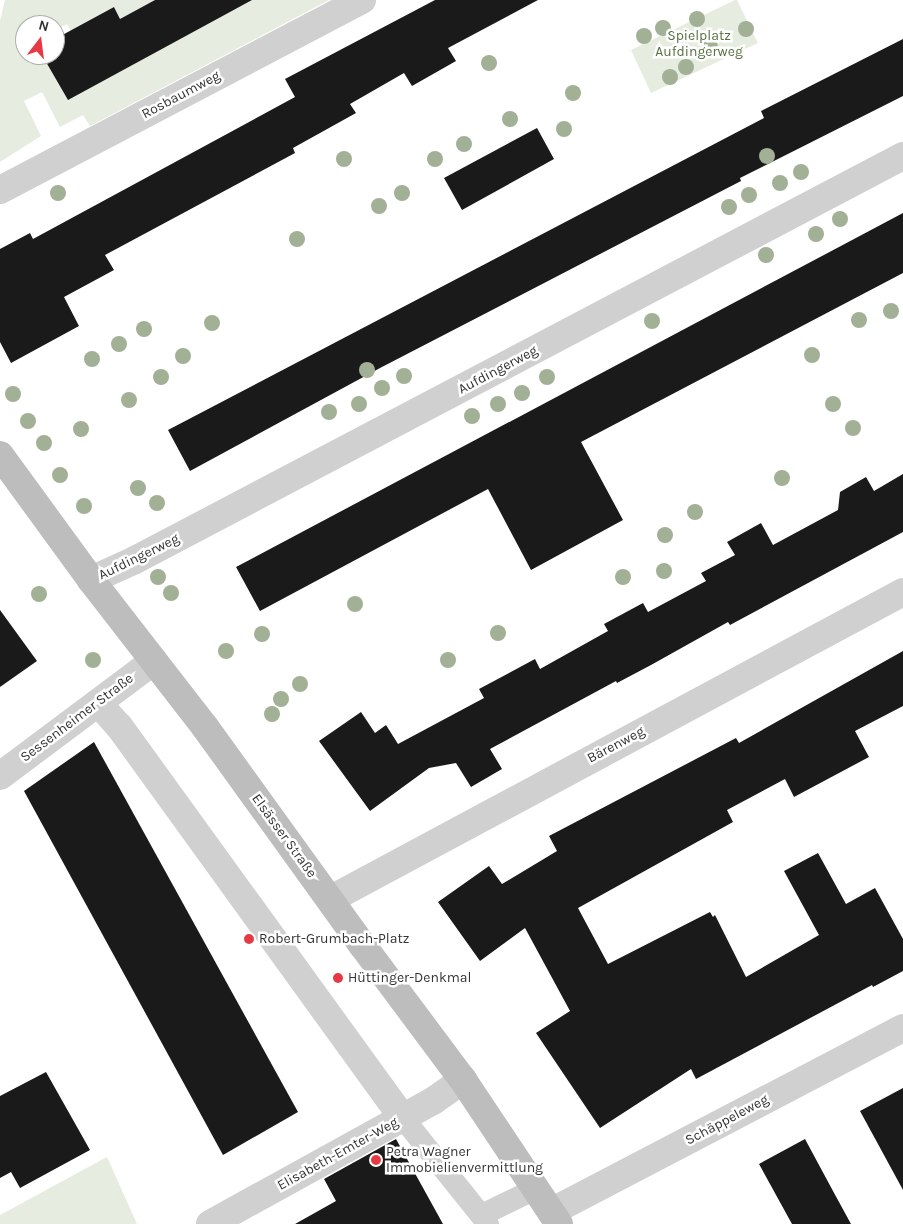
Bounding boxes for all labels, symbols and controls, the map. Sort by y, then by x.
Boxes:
north arrow [15,15,65,65]
text: N [37,16,51,36]
park label: Spielplatz Aufdingerweg [655,28,743,60]
street label: Rosbaumweg [139,67,223,123]
street label: Aufdingerweg [455,342,541,398]
street label: Aufdingerweg [96,530,182,584]
street label: Sessenheimer Straße [17,670,137,766]
street label: Bärenweg [585,723,647,767]
street label: Elsässer Straße [248,791,320,881]
place label: Robert-Grumbach-Platz [259,931,409,947]
marker: Robert-Grumbach-Platz [243,933,255,945]
place label: Hüttinger-Denkmal [348,970,472,986]
marker: Hüttinger-Denkmal [332,972,344,984]
street label: Schäppeleweg [683,1091,771,1149]
street label: Elisabeth-Emter-Weg [275,1114,401,1194]
place label: Petra Wagner Immobielienvermittlung [386,1144,543,1176]
marker: Petra Wagner Immobielienvermittlung [370,1154,382,1166]

